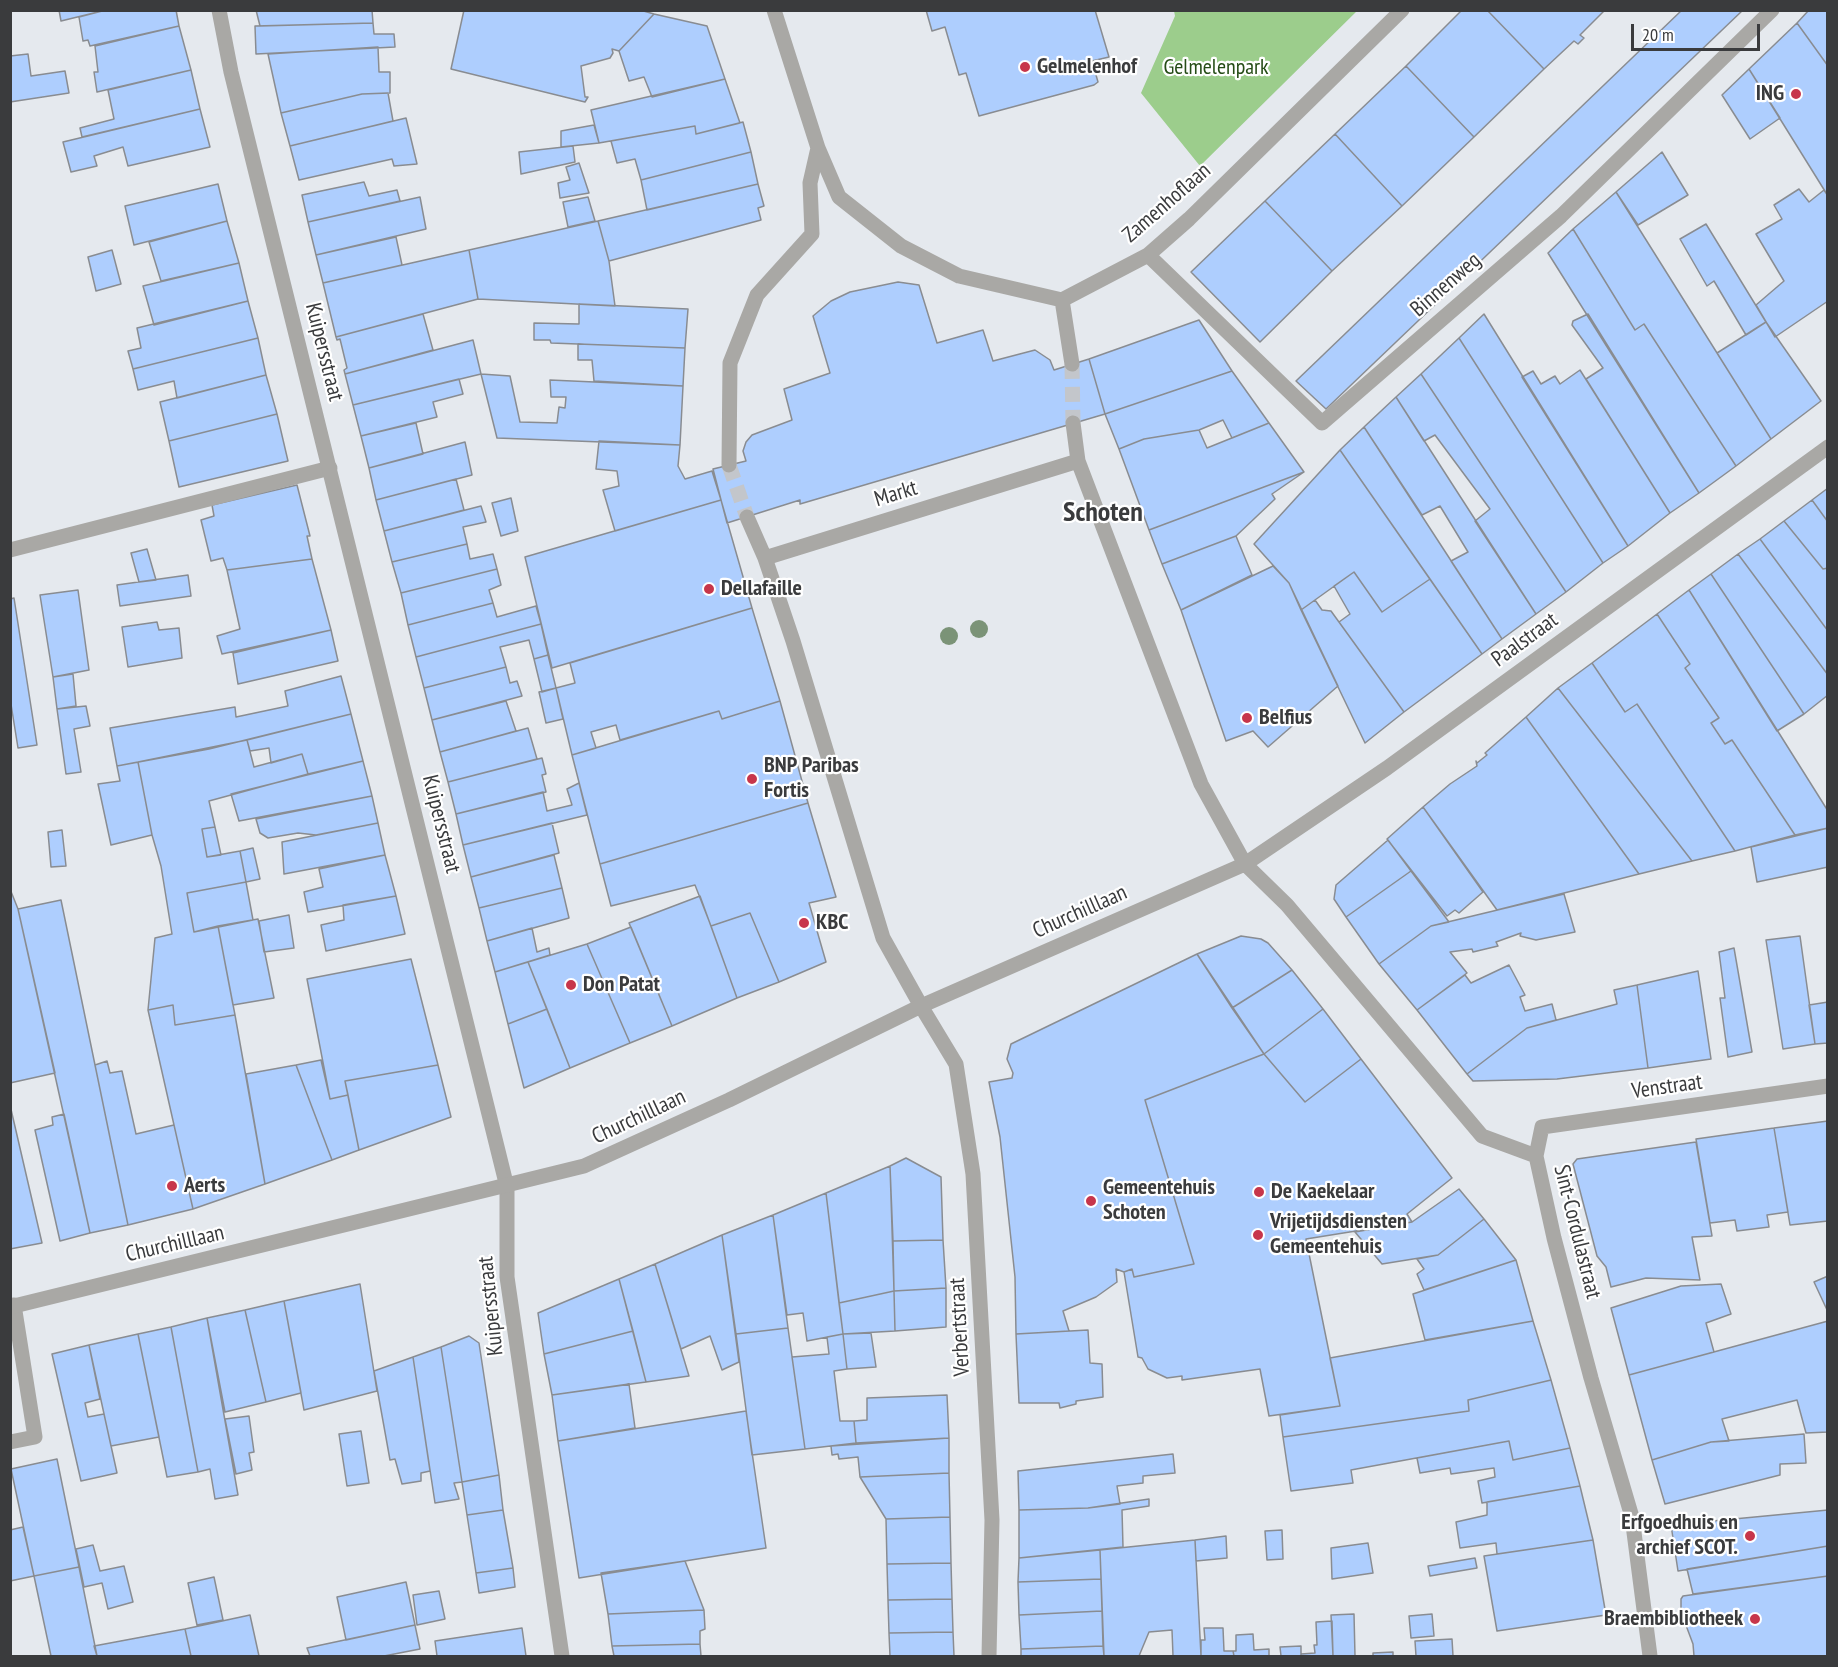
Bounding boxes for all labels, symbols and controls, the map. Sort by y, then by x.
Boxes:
scale bar [1634,12,1763,50]
text: 20 m [1642,23,1674,46]
place label: Gelmelenhof [1037,54,1137,80]
park label: Gelmelenpark [1163,55,1269,81]
marker: Gelmelenhof [1018,60,1032,74]
place label: ING [1756,81,1784,107]
marker: ING [1789,87,1803,101]
street label: Zamenhoflaan [1118,158,1216,248]
street label: Binnenweg [1405,247,1487,323]
street label: Kuipersstraat [299,300,349,404]
street label: Markt [871,475,921,513]
district label: Schoten [1063,496,1143,530]
place label: Dellafaille [721,576,802,602]
marker: Dellafaille [702,582,716,596]
street label: Paalstraat [1487,607,1563,673]
place label: Belfius [1259,705,1312,731]
marker: Belfius [1240,711,1254,725]
place label: BNP Paribas Fortis [764,753,859,804]
street label: Kuipersstraat [416,772,466,876]
marker: BNP Paribas Fortis [745,772,759,786]
street label: Churchilllaan [1029,880,1131,944]
place label: KBC [816,910,848,936]
marker: KBC [797,916,811,930]
place label: Don Patat [583,972,660,998]
marker: Don Patat [564,978,578,992]
street label: Venstraat [1630,1069,1704,1105]
street label: Churchilllaan [588,1084,690,1150]
street label: Sint-Cordulastraat [1548,1162,1606,1302]
place label: Aerts [184,1173,225,1199]
place label: Gemeentehuis Schoten [1103,1175,1215,1226]
marker: Aerts [165,1179,179,1193]
place label: De Kaekelaar [1271,1179,1375,1205]
marker: De Kaekelaar [1252,1185,1266,1199]
marker: Gemeentehuis Schoten [1084,1194,1098,1208]
place label: Vrijetijdsdiensten Gemeentehuis [1270,1209,1407,1260]
street label: Churchilllaan [123,1220,227,1268]
marker: Vrijetijdsdiensten Gemeentehuis [1251,1228,1265,1242]
street label: Kuipersstraat [473,1255,509,1357]
street label: Verbertstraat [944,1277,976,1377]
place label: Erfgoedhuis en archief SCOT. [1621,1510,1738,1562]
marker: Erfgoedhuis en archief SCOT. [1743,1529,1757,1543]
place label: Braembibliotheek [1604,1606,1743,1632]
marker: Braembibliotheek [1748,1612,1762,1626]

